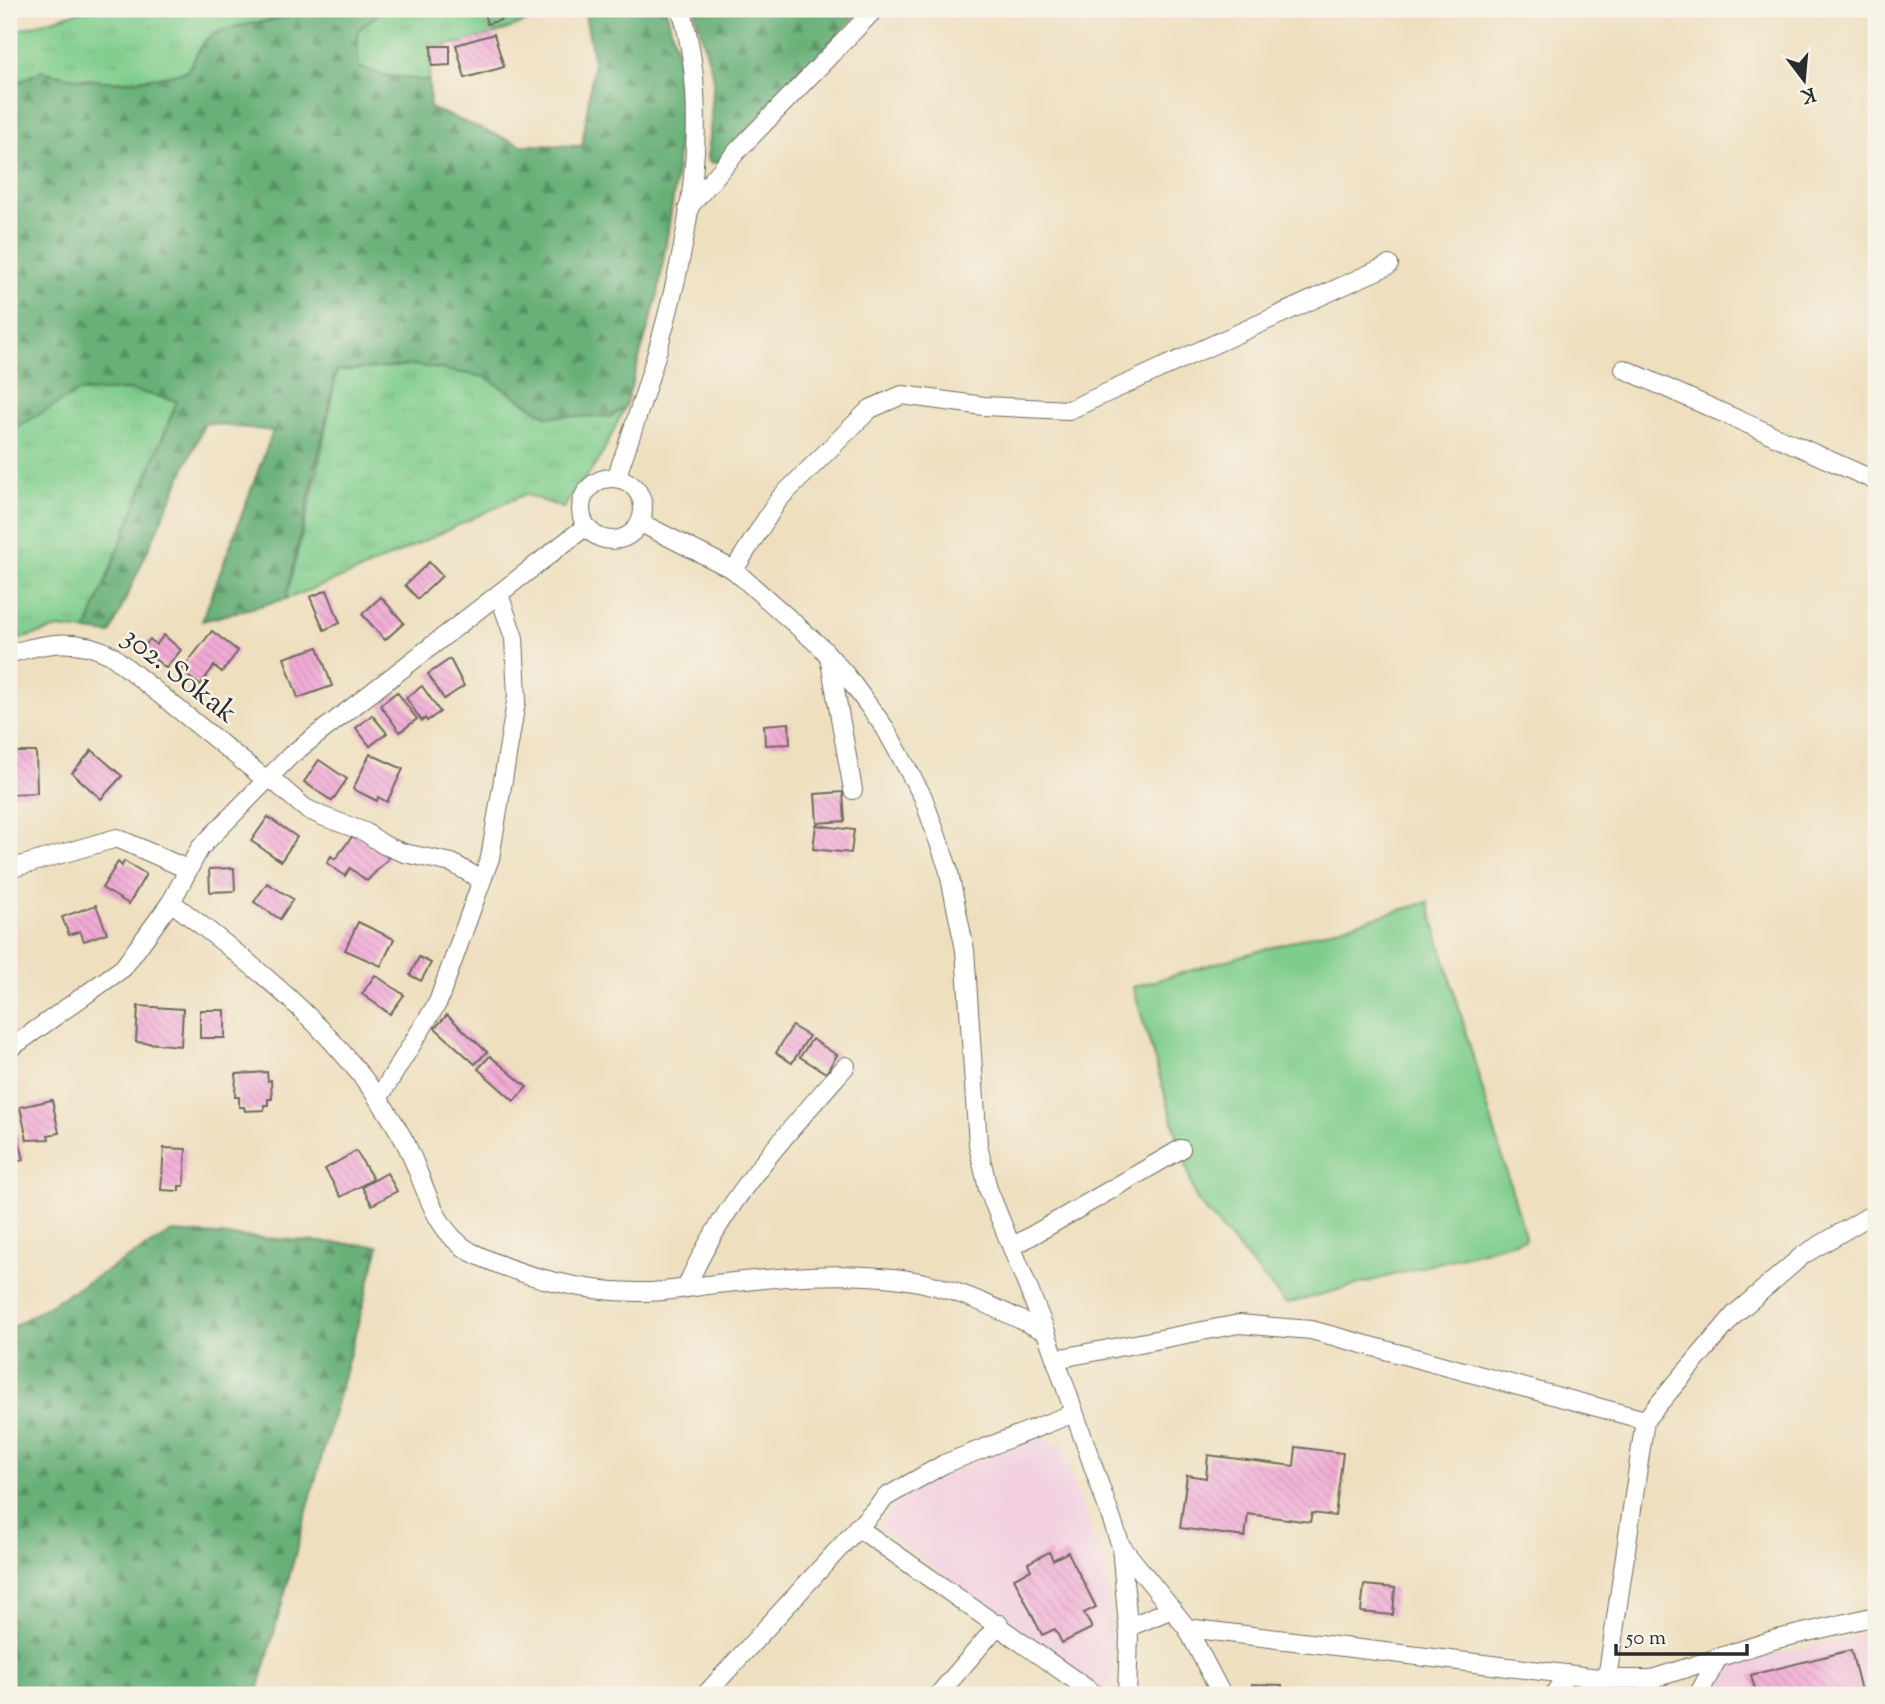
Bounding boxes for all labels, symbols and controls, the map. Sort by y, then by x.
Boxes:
north arrow [1770,46,1840,116]
text: K [1797,79,1818,109]
street label: 302. Sokak [112,617,246,735]
scale bar [1616,1613,1747,1657]
text: 50 m [1625,1624,1666,1654]

